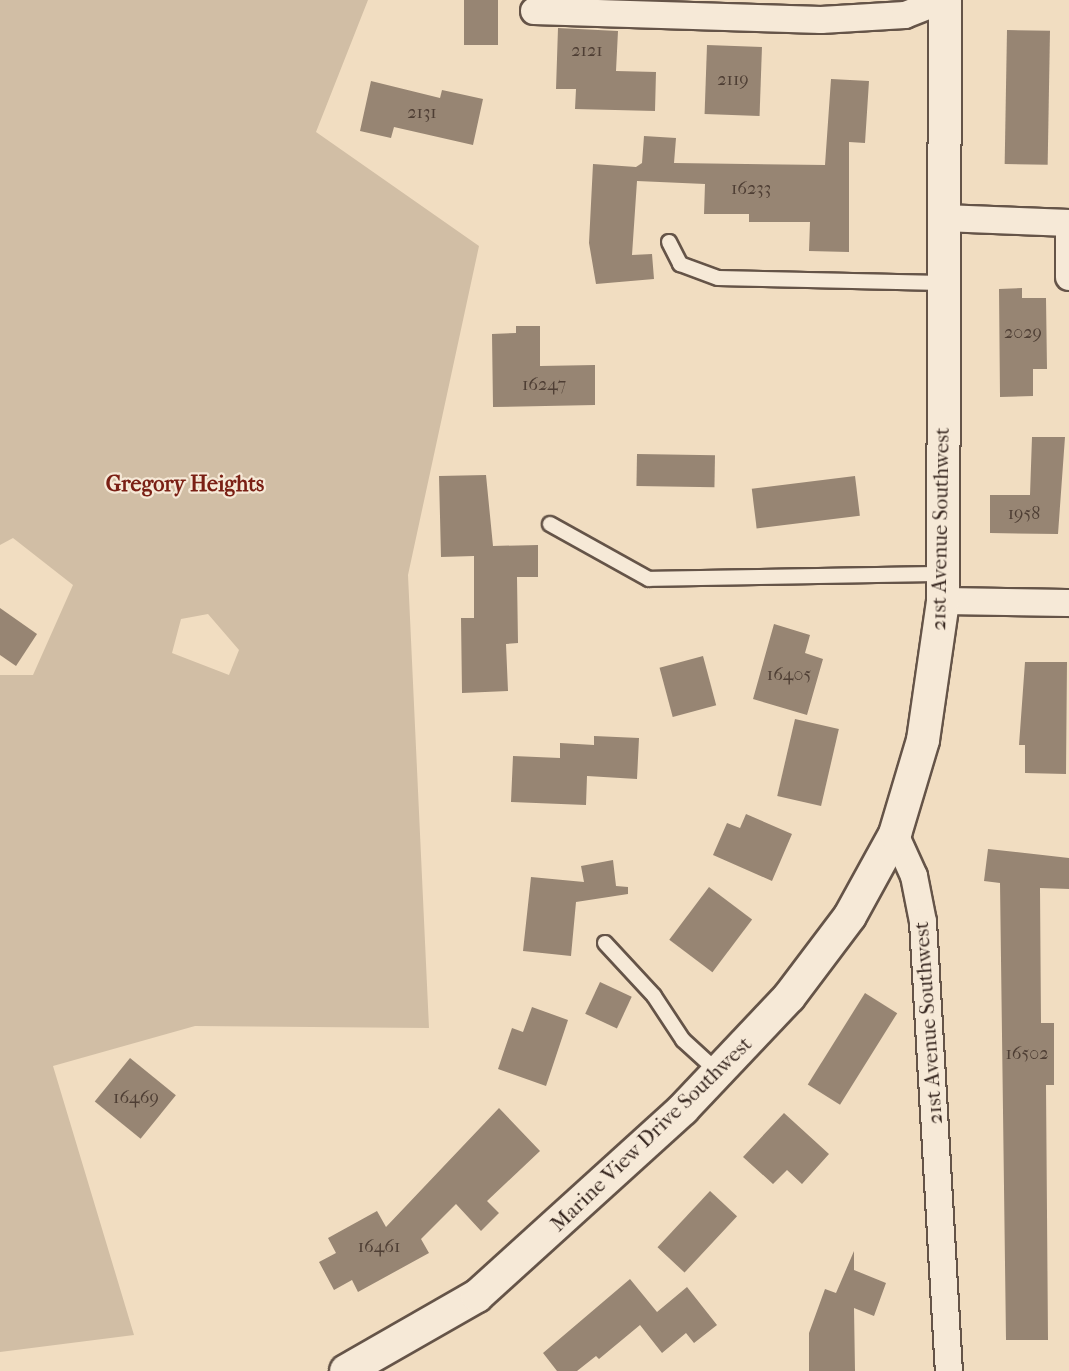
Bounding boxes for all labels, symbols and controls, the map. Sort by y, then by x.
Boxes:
house number: 2121 [571,40,603,62]
house number: 2119 [717,69,749,91]
house number: 2131 [407,102,437,124]
house number: 16233 [731,178,771,200]
house number: 2029 [1004,322,1042,344]
house number: 16247 [522,374,566,396]
street label: 21st Avenue Southwest [926,427,954,631]
district label: Gregory Heights [106,472,264,498]
house number: 1958 [1008,503,1040,525]
house number: 16405 [767,664,811,686]
street label: 21st Avenue Southwest [908,921,948,1125]
street label: Marine View Drive Southwest [545,1031,757,1237]
house number: 16502 [1006,1043,1048,1065]
house number: 16469 [113,1087,159,1109]
house number: 16461 [358,1236,400,1258]

